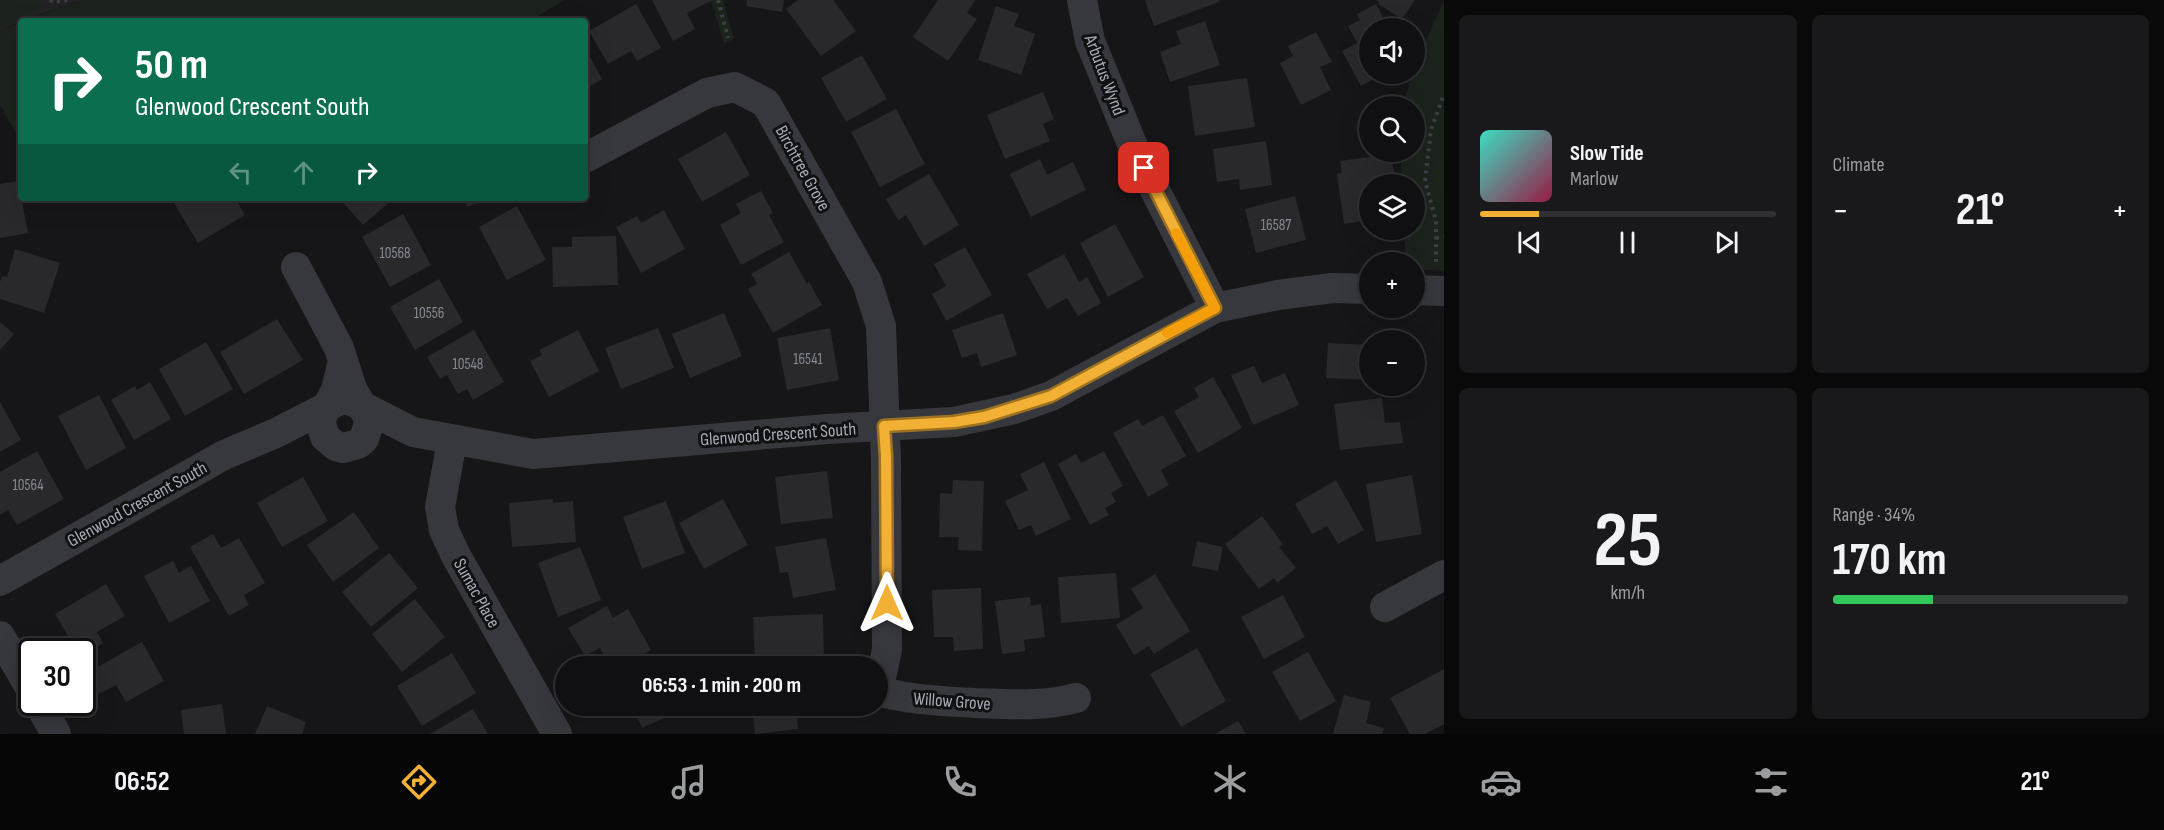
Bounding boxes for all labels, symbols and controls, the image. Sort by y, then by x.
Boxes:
map controls [1359,18,1425,396]
button: sound [1359,18,1425,84]
street label: Arbutus Wynd [1079,31,1129,118]
text: 50 m [135,40,208,91]
icon: right [36,42,114,120]
text: Glenwood Crescent South [135,91,369,123]
button: search [1359,96,1425,162]
street label: Birchtree Grove [771,122,835,215]
text: Slow Tide [1570,140,1644,167]
pin [1118,142,1169,193]
icon: arrive [1127,151,1160,184]
text: Climate [1833,153,1885,177]
icon: left [224,156,257,189]
icon: ahead [287,156,320,189]
icon: right [350,156,383,189]
text: Marlow [1570,167,1618,191]
button: layers [1359,174,1425,240]
text: 21° [1956,183,2005,238]
text: − [1833,191,1849,231]
text: + [2112,191,2128,231]
house number: 16587 [1261,216,1291,235]
icon: previous [1513,226,1546,259]
icon: pause [1611,226,1644,259]
icon: next [1710,226,1743,259]
house number: 10568 [379,244,411,263]
button: + [1359,252,1425,318]
house number: 10556 [414,304,444,323]
button: − [1359,330,1425,396]
house number: 16541 [793,350,823,369]
house number: 10548 [453,355,483,374]
street label: Glenwood Crescent South [699,419,857,450]
street label: Glenwood Crescent South [64,457,211,552]
house number: 10564 [12,476,44,495]
text: 25 [1594,495,1662,588]
text: Range · 34% [1833,503,1915,527]
text: 170 km [1833,533,1947,588]
street label: Sumac Place [449,555,504,632]
position arrow [855,571,919,635]
text: km/h [1610,581,1645,605]
speed limit sign: 30 [18,638,96,716]
text: 06:53 · 1 min · 200 m [642,672,801,699]
street label: Willow Grove [913,688,991,715]
icon: directions [398,761,440,803]
icon: music [668,761,710,803]
icon: phone [939,761,981,803]
icon: climate [1209,761,1251,803]
icon: car [1480,761,1522,803]
icon: filters [1750,761,1792,803]
text: 06:52 [114,766,169,798]
text: 21° [2020,766,2050,798]

